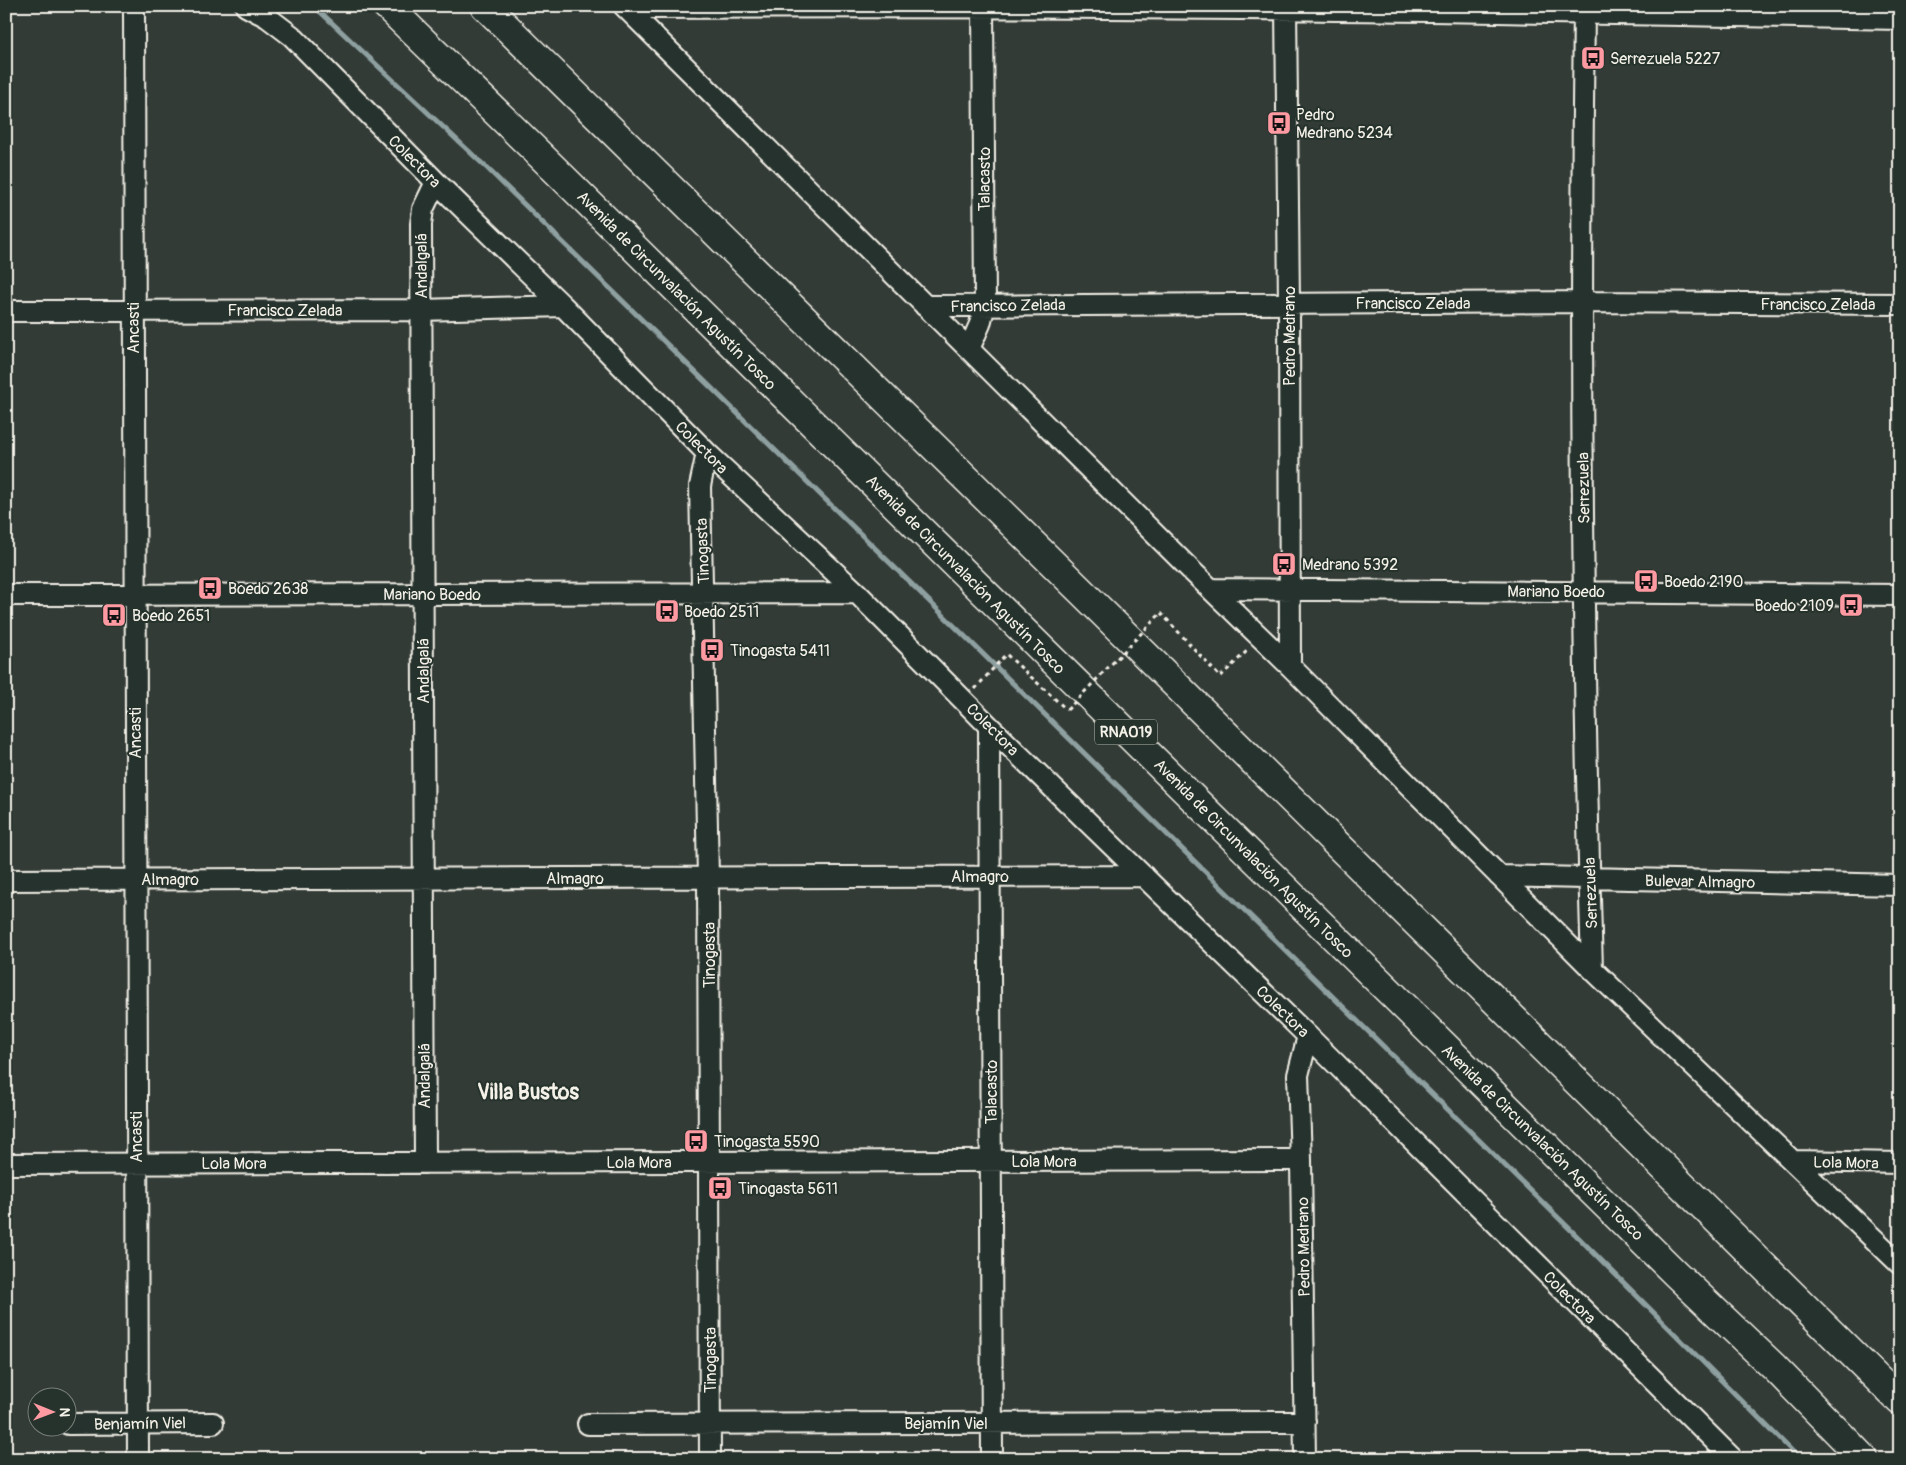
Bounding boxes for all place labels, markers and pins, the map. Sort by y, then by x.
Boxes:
bus stop icon: Serrezuela 5227 [1580,45,1606,71]
place label: Serrezuela 5227 [1610,49,1721,69]
place label: Pedro Medrano 5234 [1296,105,1393,143]
bus stop icon: Pedro Medrano 5234 [1266,110,1292,136]
bus stop icon: Medrano 5392 [1271,551,1297,577]
place label: Medrano 5392 [1302,555,1398,575]
bus stop icon: Boedo 2190 [1633,568,1659,594]
place label: Boedo 2190 [1664,572,1744,592]
bus stop icon: Boedo 2638 [197,575,223,601]
place label: Boedo 2638 [228,579,308,599]
bus stop icon: Boedo 2109 [1838,592,1864,618]
place label: Boedo 2109 [1755,596,1834,616]
bus stop icon: Boedo 2511 [654,598,680,624]
bus stop icon: Boedo 2651 [101,602,127,628]
place label: Boedo 2511 [684,602,759,622]
place label: Boedo 2651 [132,606,210,626]
bus stop icon: Tinogasta 5411 [699,637,725,663]
place label: Tinogasta 5411 [730,641,830,661]
bus stop icon: Tinogasta 5590 [683,1128,709,1154]
place label: Tinogasta 5590 [714,1132,820,1152]
bus stop icon: Tinogasta 5611 [707,1175,733,1201]
place label: Tinogasta 5611 [738,1179,838,1199]

